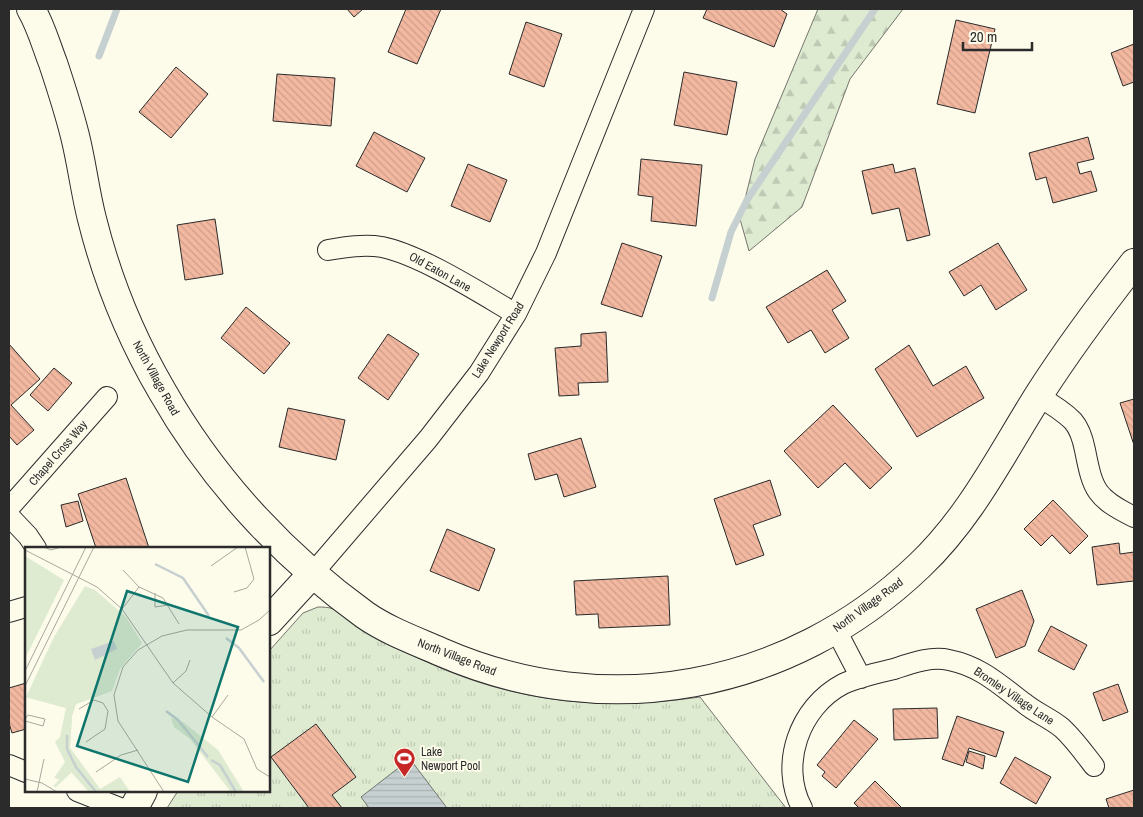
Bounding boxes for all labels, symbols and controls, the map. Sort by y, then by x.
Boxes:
scale bar [963,20,1032,52]
text: 20 m [970,26,997,47]
street label: Old Eaton Lane [406,248,474,296]
street label: Lake Newport Road [468,299,528,381]
street label: North Village Road [129,338,183,418]
street label: Chapel Cross Way [25,417,91,489]
inset map [25,547,270,792]
street label: North Village Road [830,574,906,636]
street label: North Village Road [415,635,499,679]
street label: Bromley Village Lane [971,663,1057,729]
place label: Lake Newport Pool [421,744,480,774]
sports icon: Lake Newport Pool [393,747,417,778]

